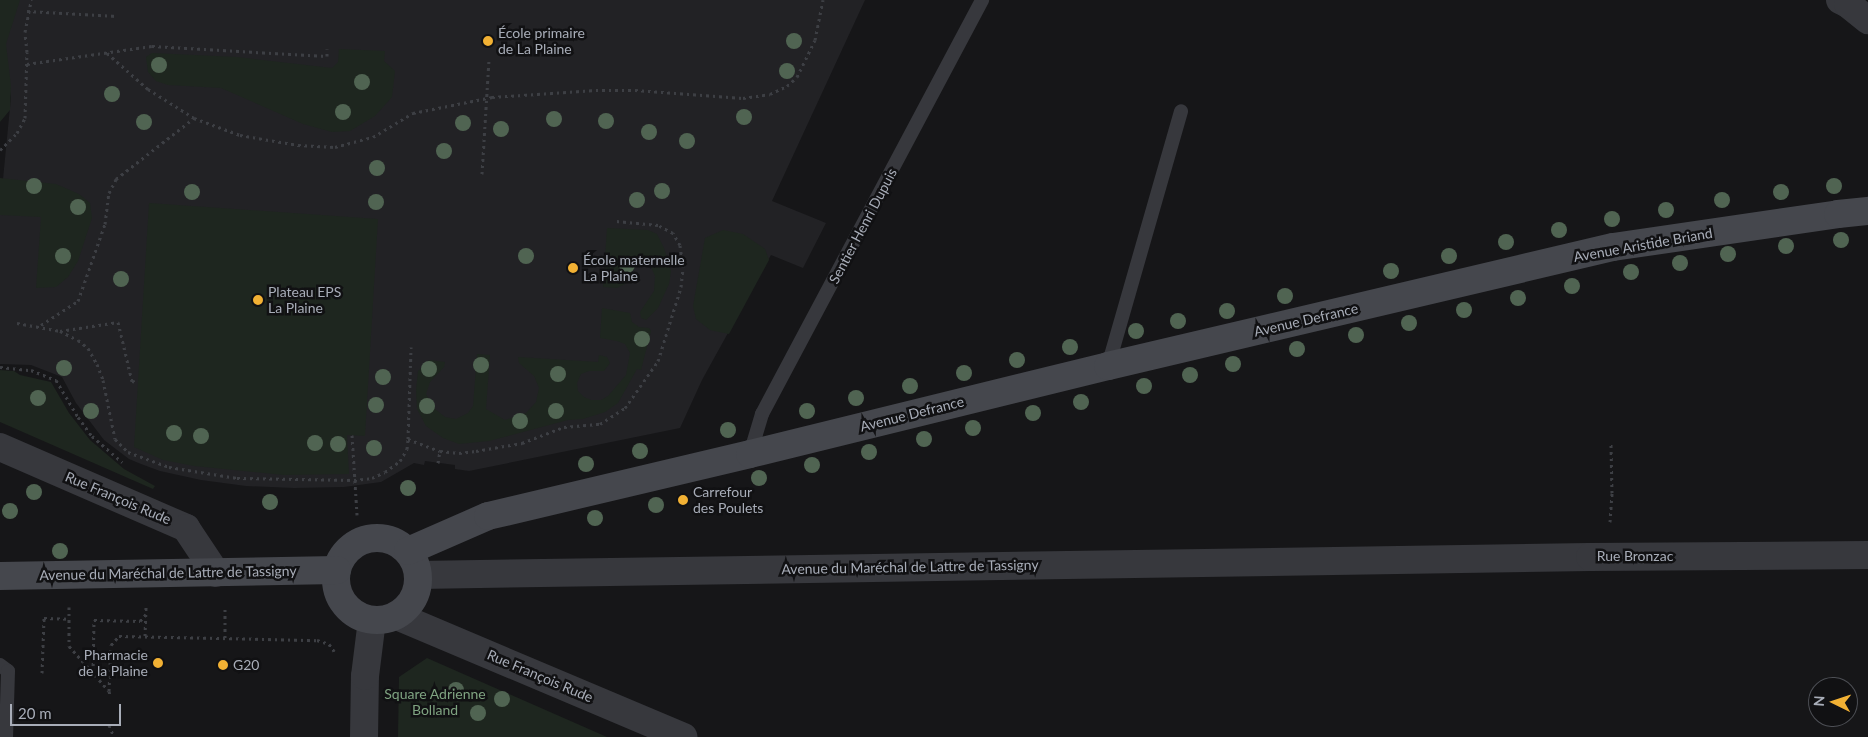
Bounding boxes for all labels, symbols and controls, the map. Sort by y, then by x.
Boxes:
place label: École primaire de La Plaine [498,25,585,58]
marker: École primaire de La Plaine [482,35,494,47]
street label: Sentier Henri Dupuis [825,165,901,287]
street label: Avenue Aristide Briand [1572,224,1714,266]
place label: École maternelle La Plaine [583,252,685,284]
marker: École maternelle La Plaine [567,262,579,274]
place label: Plateau EPS La Plaine [268,284,341,316]
marker: Plateau EPS La Plaine [252,294,264,306]
street label: Avenue Defrance [1252,300,1360,340]
street label: Avenue Defrance [858,393,966,435]
street label: Rue François Rude [63,468,173,528]
place label: Carrefour des Poulets [693,484,763,516]
marker: Carrefour des Poulets [677,494,689,506]
street label: Rue Bronzac [1597,548,1673,564]
street label: Avenue du Maréchal de Lattre de Tassigny [781,556,1039,578]
street label: Avenue du Maréchal de Lattre de Tassigny [39,562,297,584]
street label: Rue François Rude [485,646,595,706]
place label: Pharmacie de la Plaine [78,647,148,680]
marker: Pharmacie de la Plaine [152,657,164,669]
place label: G20 [233,657,259,673]
marker: G20 [217,659,229,671]
north arrow [1808,677,1858,727]
park label: Square Adrienne Bolland [384,686,486,719]
scale bar [12,694,124,726]
text: N [1810,695,1827,707]
text: 20 m [18,704,52,722]

